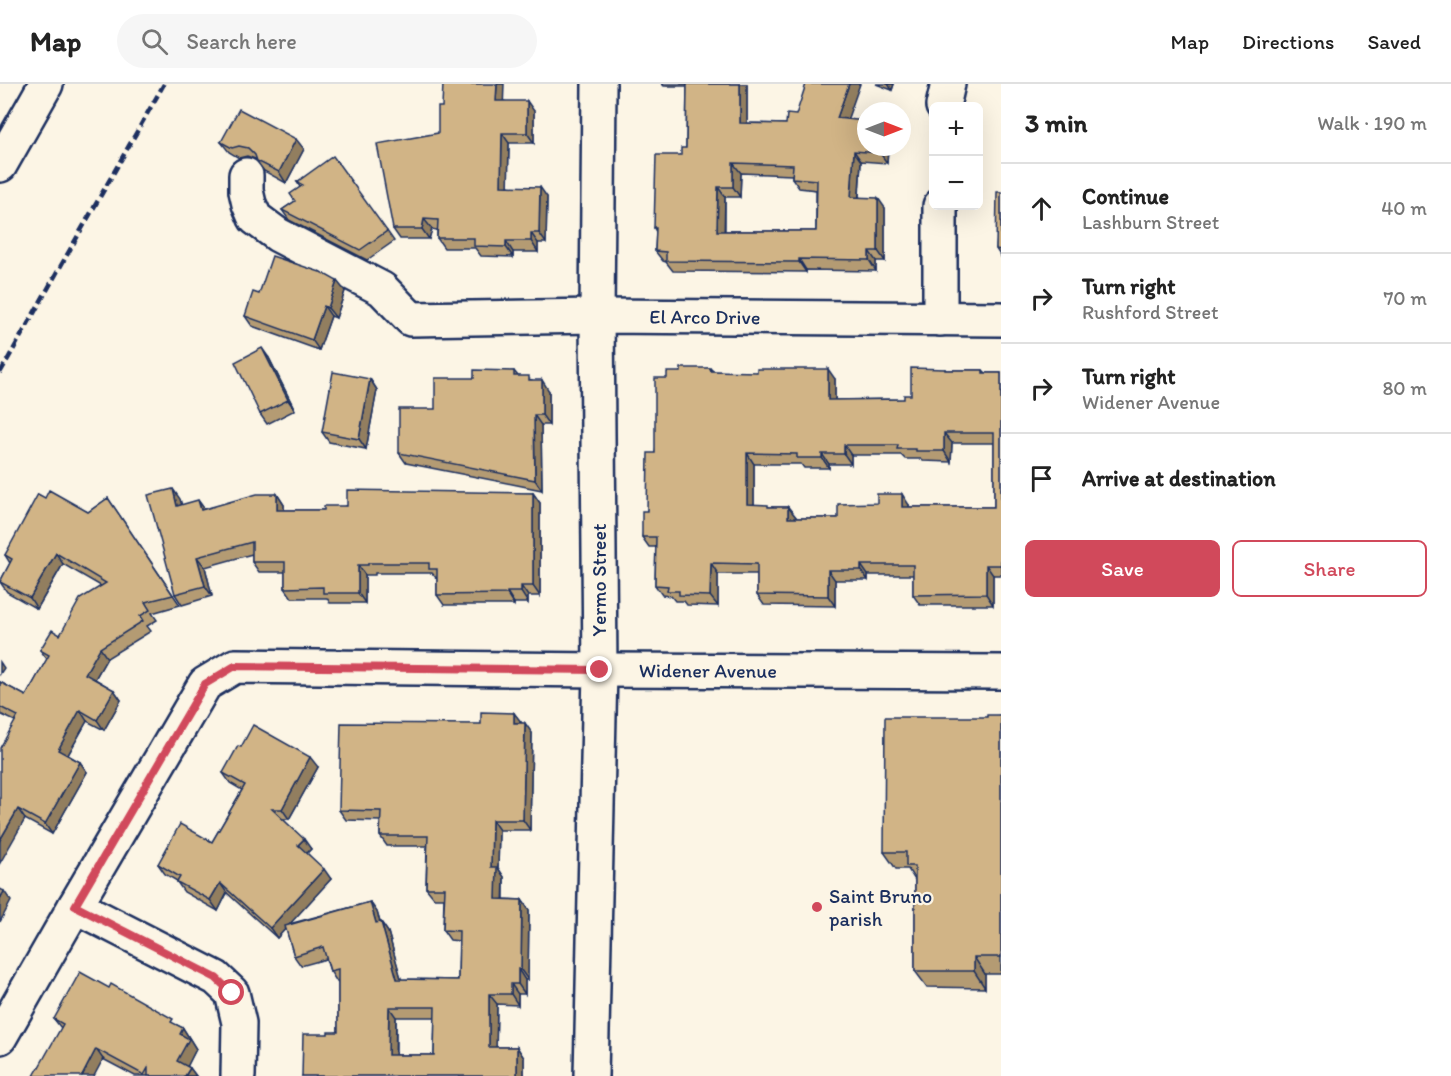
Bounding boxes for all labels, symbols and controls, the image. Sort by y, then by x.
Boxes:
search box [117,14,537,68]
text: Map [30,24,81,58]
icon: search [138,25,171,58]
text: Search here [186,28,297,55]
text: Map [1171,29,1209,54]
text: Directions [1242,29,1334,54]
text: Saved [1367,29,1421,54]
north arrow [857,102,911,156]
map controls [929,102,983,210]
button: + [929,102,983,156]
text: 3 min [1025,107,1087,139]
text: Walk · 190 m [1317,111,1427,135]
button: − [929,156,983,210]
text: Continue [1082,183,1169,210]
icon: ahead [1025,192,1058,225]
text: 40 m [1381,196,1427,220]
text: Lashburn Street [1082,210,1219,234]
text: Turn right [1082,273,1176,300]
icon: right [1025,282,1058,315]
text: 70 m [1383,286,1427,310]
text: Rushford Street [1082,300,1218,324]
street label: El Arco Drive [649,304,760,329]
text: Turn right [1082,363,1176,390]
icon: right [1025,372,1058,405]
text: 80 m [1382,376,1427,400]
text: Widener Avenue [1082,390,1220,414]
icon: arrive [1025,462,1058,495]
text: Arrive at destination [1082,465,1276,492]
street label: Yermo Street [587,523,611,636]
button: Save [1025,540,1220,597]
button: Share [1232,540,1427,597]
route end [586,656,612,682]
street label: Widener Avenue [639,658,777,683]
place label: Saint Bruno parish [829,884,932,931]
marker: Saint Bruno parish [810,900,824,914]
route start [218,979,244,1005]

